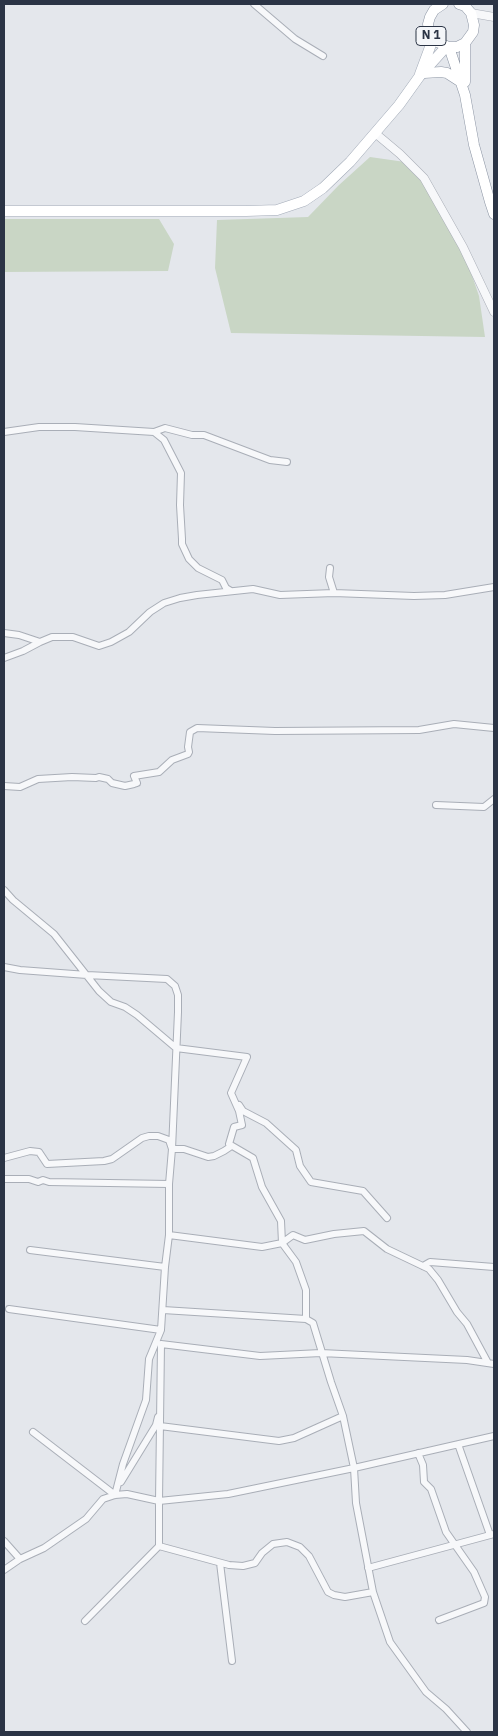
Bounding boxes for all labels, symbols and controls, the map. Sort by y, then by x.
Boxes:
road number: N 1 [416,27,446,46]

